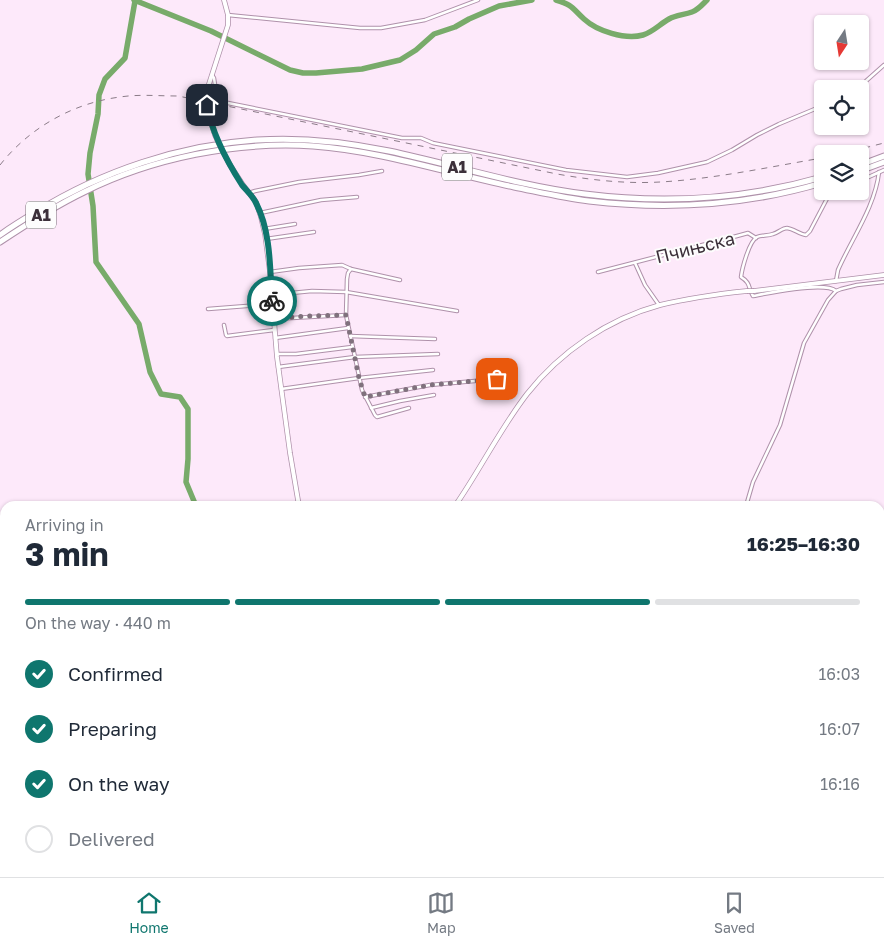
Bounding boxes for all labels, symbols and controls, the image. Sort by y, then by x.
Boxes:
north arrow [814,15,869,70]
map controls [814,15,869,200]
button: locate [814,80,869,135]
pin [186,84,228,126]
icon: home [193,91,221,119]
button: layers [814,145,869,200]
road number: A1 [442,154,472,180]
road number: A1 [26,202,56,228]
street label: Пчињска [653,227,737,267]
courier [247,276,297,326]
icon: bike [258,287,286,315]
pin [476,358,518,400]
icon: bag [483,365,511,393]
text: Arriving in [25,515,104,535]
text: 16:25–16:30 [747,532,860,555]
text: 3 min [25,535,109,573]
text: On the way · 440 m [25,613,171,633]
icon: check [25,660,53,688]
text: Confirmed [68,662,163,685]
text: 16:03 [818,664,860,684]
icon: check [25,715,53,743]
text: Preparing [68,717,157,740]
text: 16:07 [819,719,860,739]
icon: check [25,770,53,798]
text: On the way [68,772,170,795]
text: 16:16 [820,774,860,794]
text: Delivered [68,827,155,850]
tab: Home [129,889,169,936]
tab: Map [427,889,456,936]
tab: Saved [714,889,755,936]

